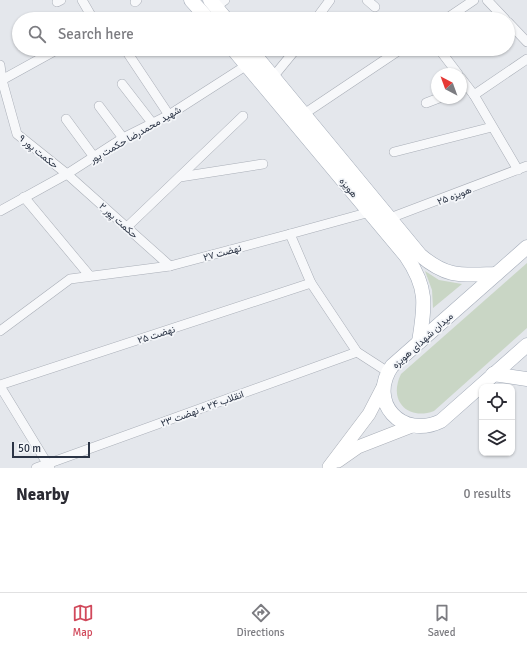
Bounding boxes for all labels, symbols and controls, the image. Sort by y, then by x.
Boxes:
search box [12,12,515,56]
icon: search [26,23,48,45]
text: Search here [58,25,134,43]
north arrow [431,68,467,104]
street label: شهید محمدرضا حکمت پور [87,104,184,167]
street label: حکمت پور ۹ [15,132,61,172]
street label: هویزه [336,175,360,200]
street label: هویزه ۲۵ [435,184,473,208]
street label: حکمت پور ۲ [96,200,140,242]
street label: نهضت ۲۷ [202,242,243,264]
street label: میدان شهدای هویزه [390,310,456,371]
street label: نهضت ۲۵ [136,323,177,347]
map controls [479,384,515,456]
button: locate [479,384,515,420]
street label: انقلاب ۲۴ + نهضت ۲۳ [159,388,246,430]
button: layers [479,420,515,456]
scale bar [12,440,90,459]
text: 50 m [18,442,41,455]
text: Nearby [16,484,69,505]
text: 0 results [463,486,511,502]
tab: Map [72,602,94,639]
tab: Directions [237,602,285,639]
tab: Saved [428,602,455,639]

